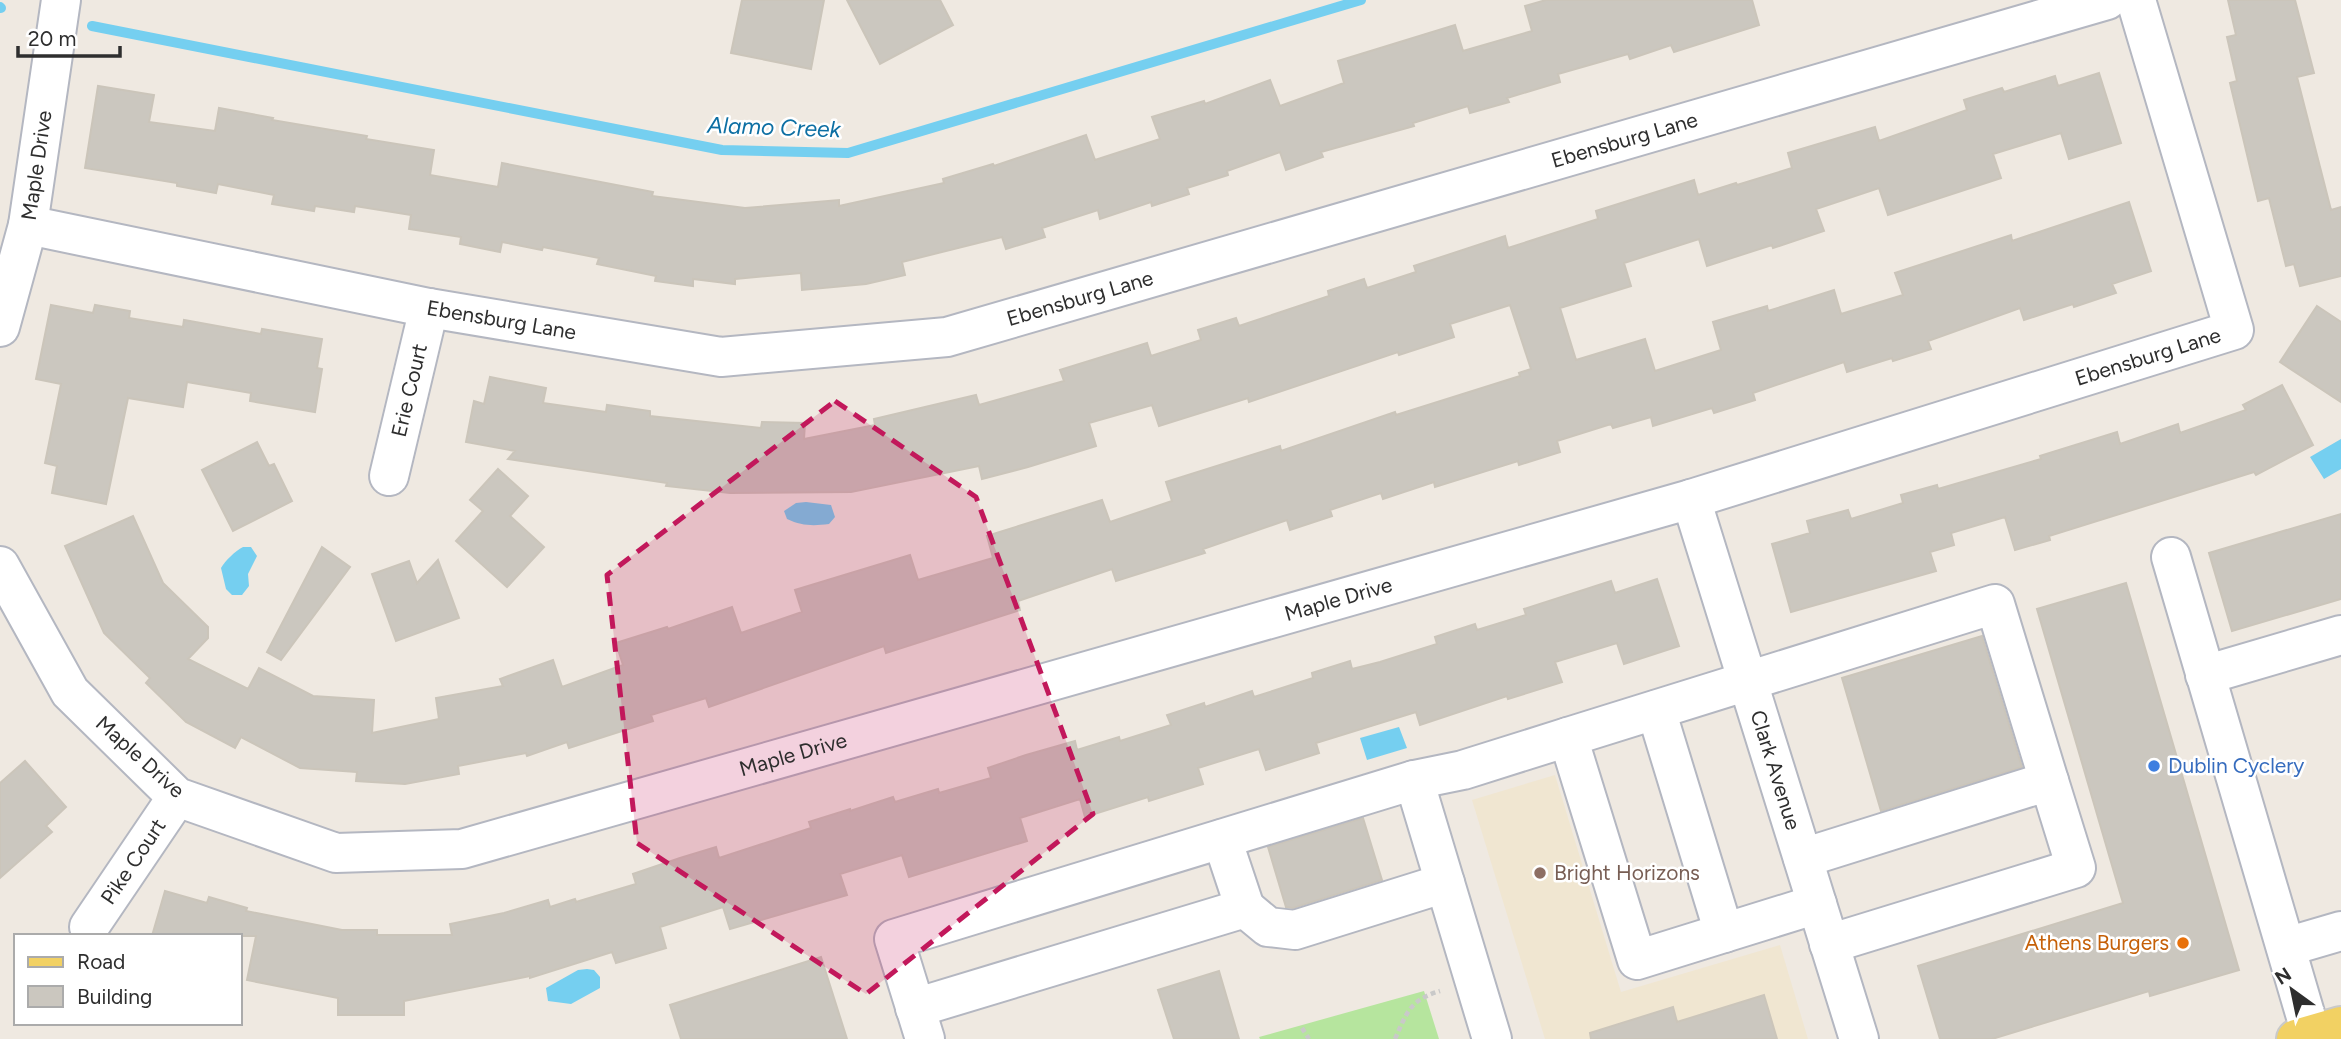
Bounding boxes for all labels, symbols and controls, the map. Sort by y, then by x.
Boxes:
scale bar [18,14,119,58]
text: 20 m [28,26,76,51]
street label: Ebensburg Lane [1548,107,1700,173]
street label: Maple Drive [16,109,57,222]
water label: Alamo Creek [706,111,842,143]
street label: Ebensburg Lane [1004,265,1156,331]
street label: Ebensburg Lane [425,295,578,345]
street label: Ebensburg Lane [2072,322,2224,391]
street label: Erie Court [386,341,432,439]
street label: Maple Drive [1282,572,1395,626]
street label: Clark Avenue [1745,707,1806,833]
street label: Maple Drive [91,710,190,803]
street label: Maple Drive [736,727,850,781]
place label: Dublin Cyclery [2168,753,2304,778]
marker: Dublin Cyclery [2146,758,2162,774]
street label: Pike Court [95,814,171,909]
place label: Bright Horizons [1554,860,1700,885]
marker: Bright Horizons [1532,865,1548,881]
place label: Athens Burgers [2025,930,2169,955]
legend [14,934,242,1025]
marker: Athens Burgers [2175,935,2191,951]
text: Road [77,949,125,974]
north arrow [2257,955,2327,1025]
text: N [2271,963,2295,990]
text: Building [77,984,152,1009]

